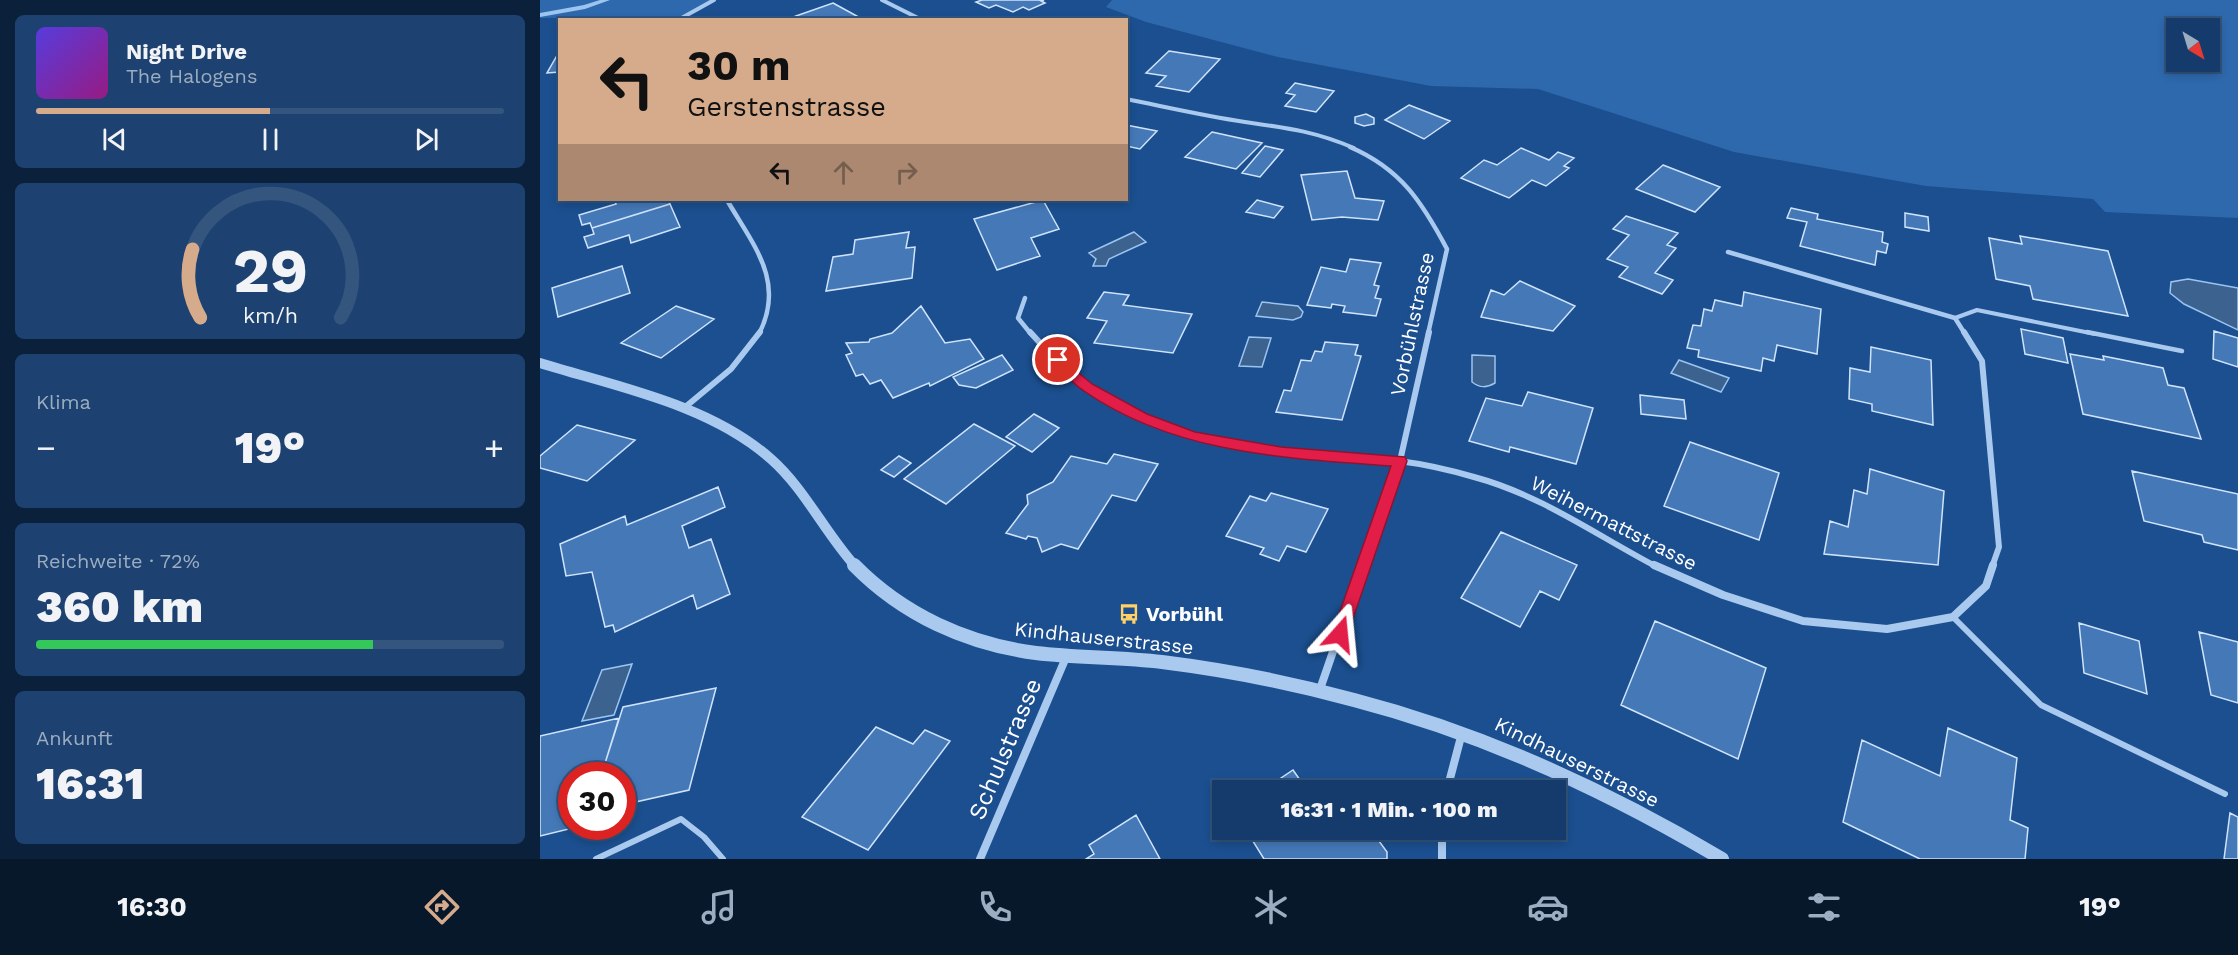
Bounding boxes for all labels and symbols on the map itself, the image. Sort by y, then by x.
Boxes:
north arrow [2166,18,2220,72]
street label: Vorbühlstrasse [1385,250,1439,398]
pin [1032,334,1083,385]
street label: Weihermattstrasse [1527,471,1701,575]
bus stop icon: Vorbühl [1117,602,1141,626]
place label: Vorbühl [1146,602,1223,626]
position arrow [1308,602,1372,666]
street label: Kindhauserstrasse [1013,617,1195,659]
street label: Schulstrasse [963,674,1047,824]
street label: Kindhauserstrasse [1491,712,1663,812]
speed limit sign: 30 [558,762,636,840]

